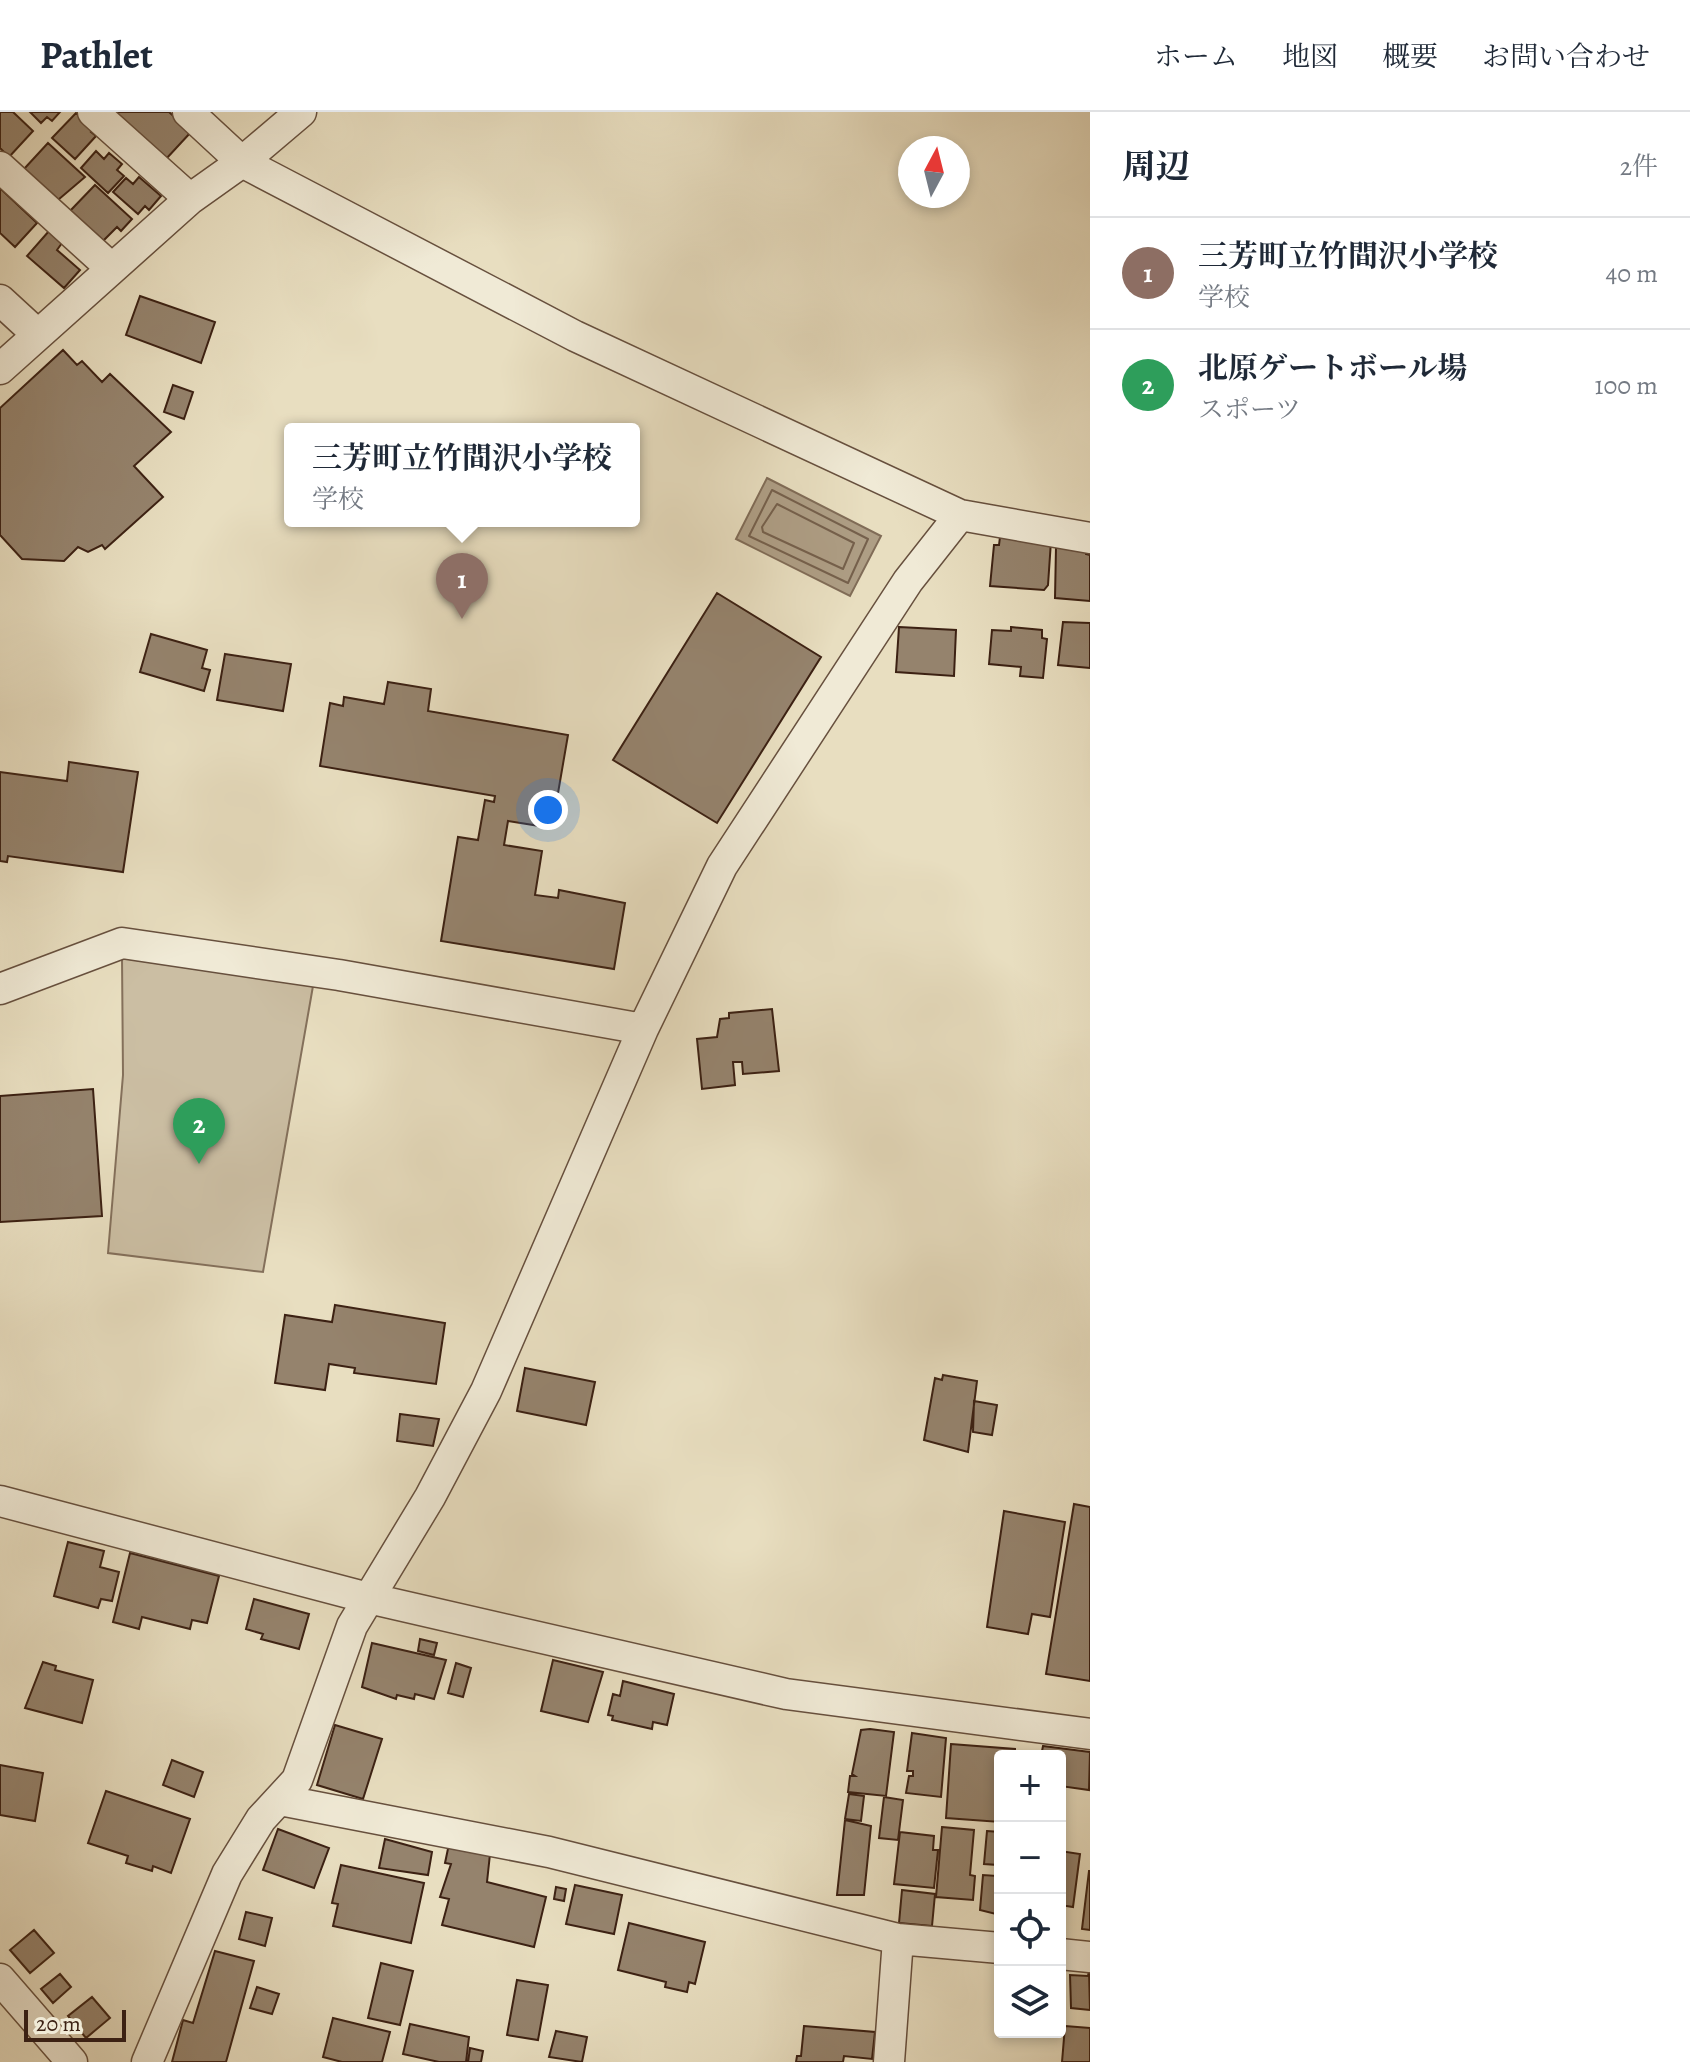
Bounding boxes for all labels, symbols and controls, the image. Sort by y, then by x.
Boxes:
text: Pathlet [40,29,153,81]
text: ホーム [1154,38,1238,76]
text: 地図 [1282,38,1338,76]
text: 概要 [1382,38,1438,76]
text: お問い合わせ [1482,38,1650,76]
north arrow [898,136,970,208]
text: 周辺 [1122,143,1190,190]
text: 2件 [1620,149,1658,184]
text: 三芳町立竹間沢小学校 [1198,236,1498,276]
text: 1 [1143,256,1153,291]
text: 40 m [1606,256,1658,291]
text: 学校 [1198,280,1250,315]
text: 北原ゲートボール場 [1198,348,1467,388]
text: 2 [1142,368,1154,403]
text: 100 m [1595,368,1658,403]
text: スポーツ [1198,392,1301,427]
popup [284,423,640,527]
text: 三芳町立竹間沢小学校 [312,438,612,478]
text: 学校 [312,482,364,517]
pin: 1 [436,553,488,619]
your location [528,790,568,830]
pin: 2 [173,1098,225,1164]
map controls [994,1750,1066,2038]
button: + [994,1750,1066,1822]
button: − [994,1822,1066,1894]
button: locate [994,1894,1066,1966]
button: layers [994,1966,1066,2038]
scale bar [24,2006,126,2042]
text: 20 m [36,2009,81,2039]

